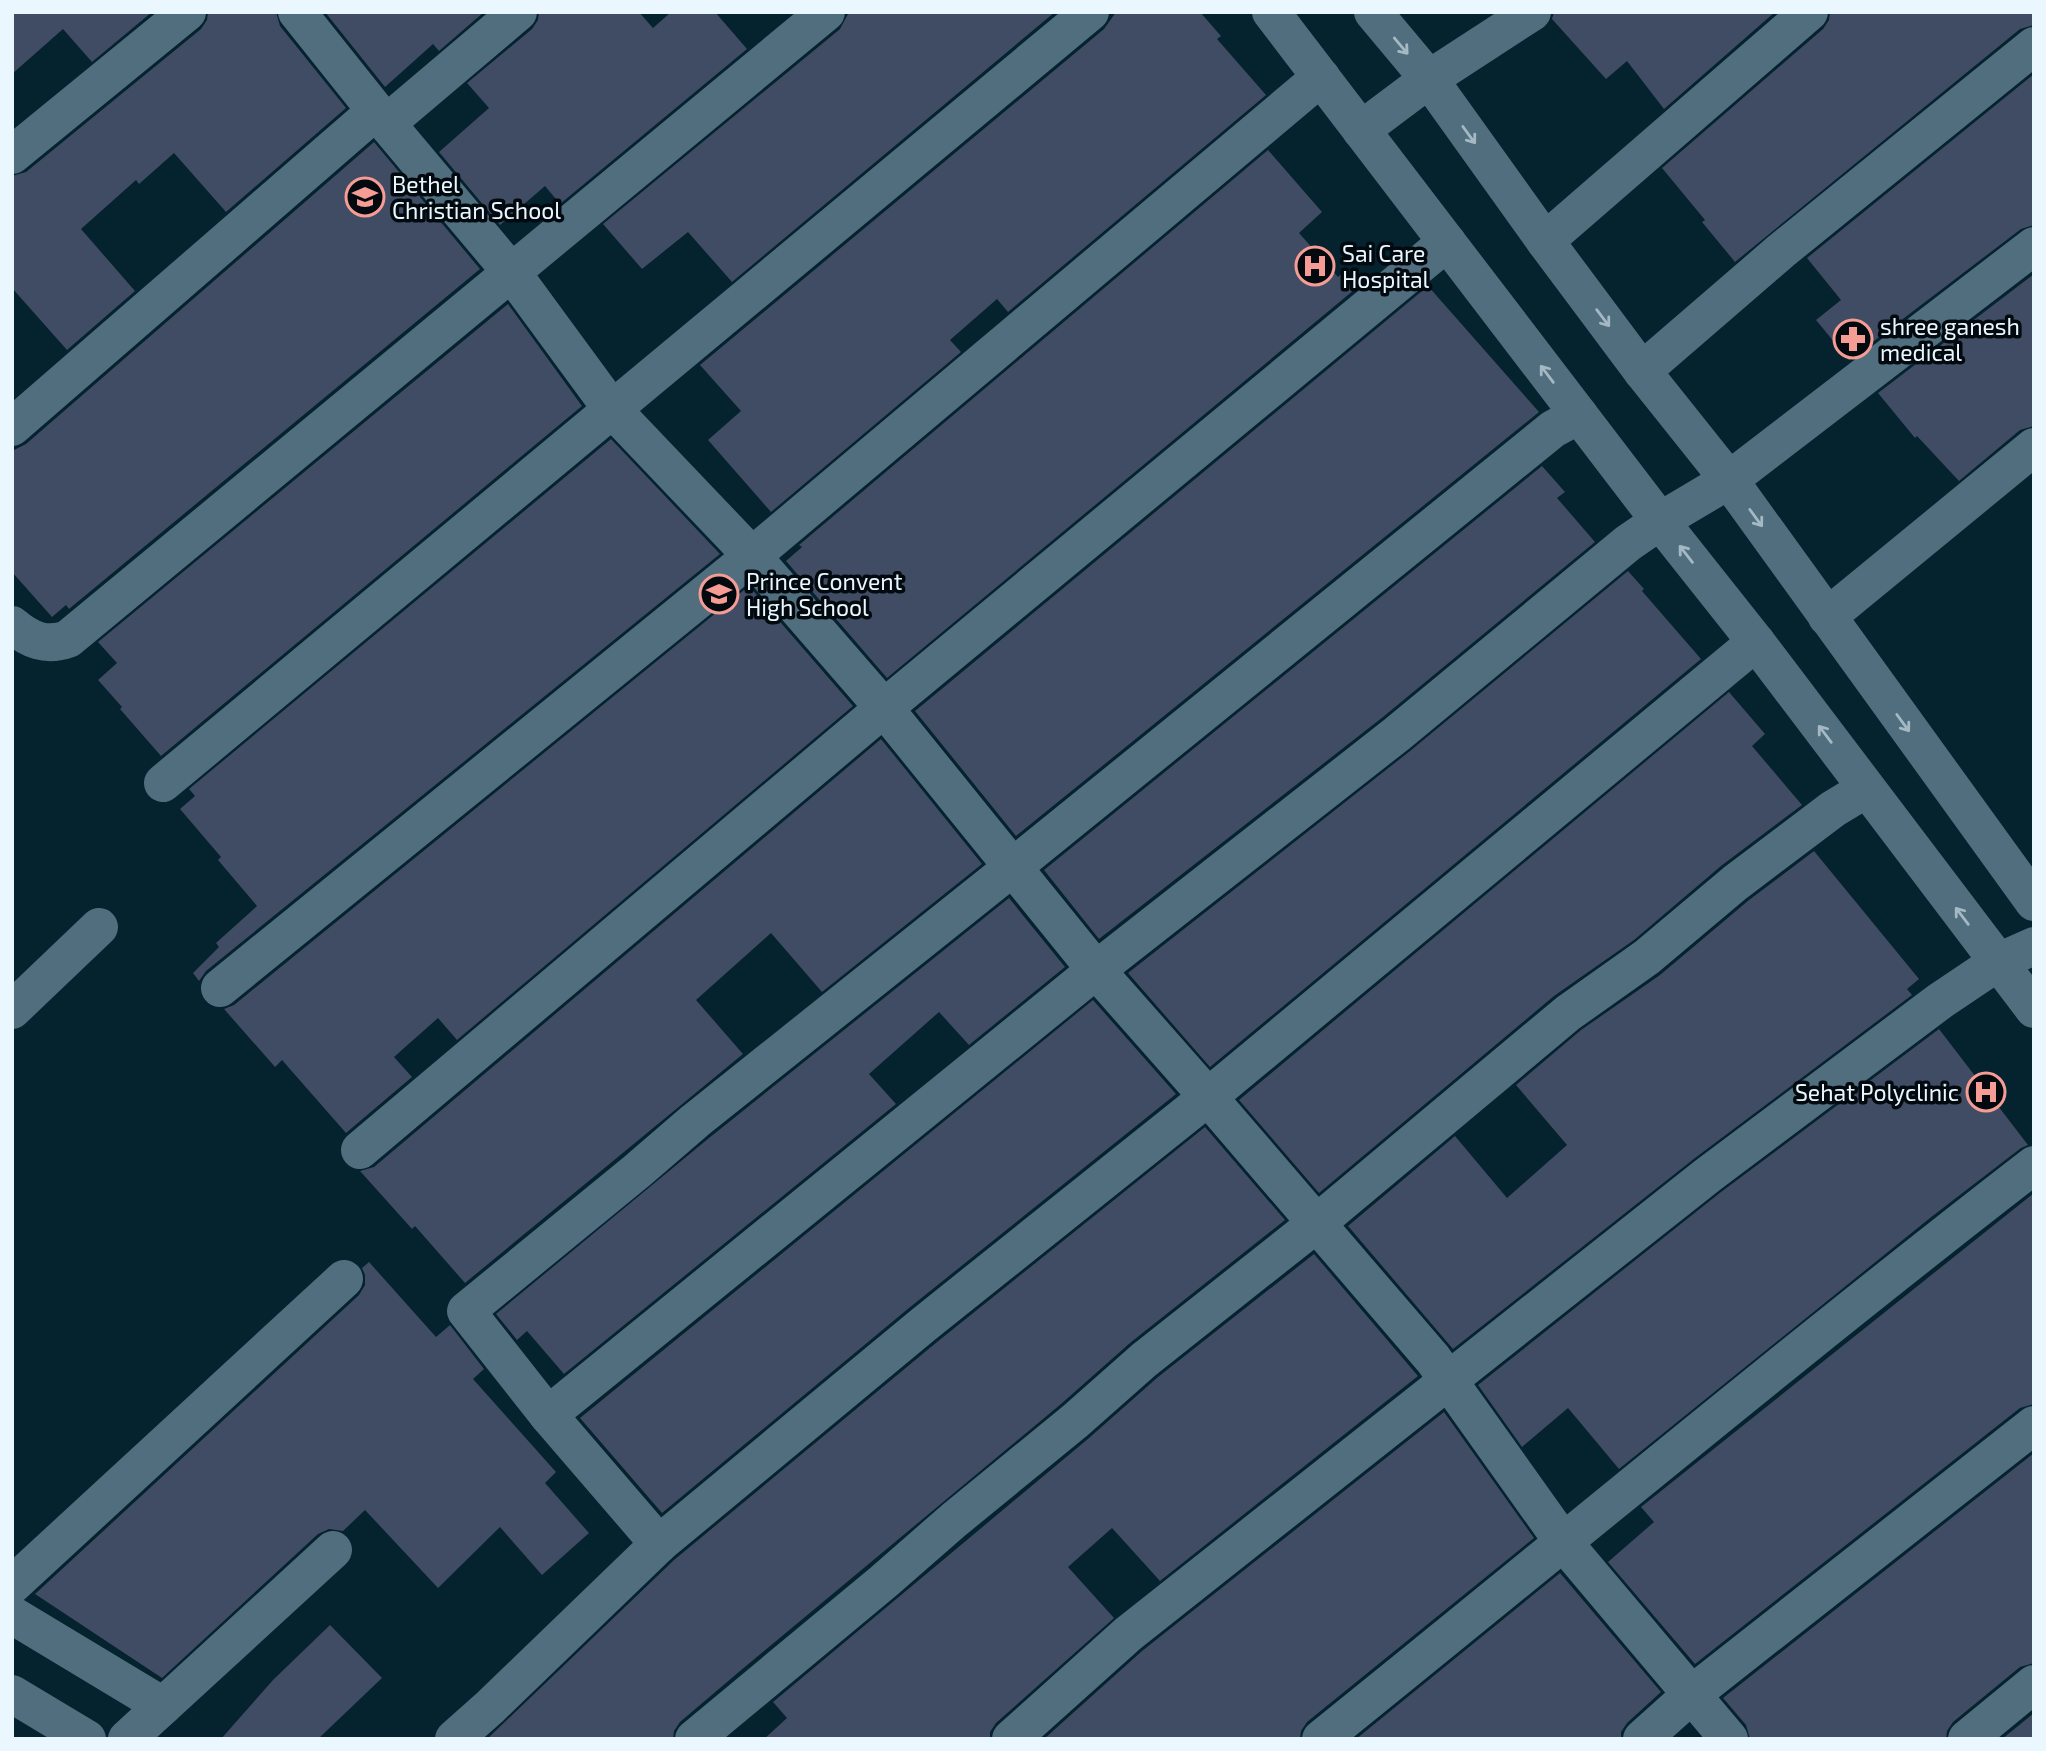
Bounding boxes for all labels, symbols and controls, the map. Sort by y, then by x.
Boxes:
one-way arrow [1393,36,1409,54]
one-way arrow [1461,125,1476,144]
place label: Bethel Christian School [392,170,561,224]
school or university icon: Bethel Christian School [344,176,386,218]
place label: Sai Care Hospital [1342,239,1430,293]
hospital icon: Sai Care Hospital [1294,245,1336,287]
one-way arrow [1595,308,1610,327]
place label: shree ganesh medical [1880,312,2020,366]
pharmacy icon: shree ganesh medical [1832,318,1874,360]
one-way arrow [1540,365,1555,384]
one-way arrow [1749,508,1763,527]
one-way arrow [1679,545,1694,564]
place label: Prince Convent High School [746,567,903,621]
school or university icon: Prince Convent High School [698,573,740,615]
one-way arrow [1896,713,1911,731]
one-way arrow [1818,725,1833,744]
one-way arrow [1955,907,1970,925]
hospital icon: Sehat Polyclinic [1965,1071,2007,1113]
place label: Sehat Polyclinic [1795,1078,1959,1106]

